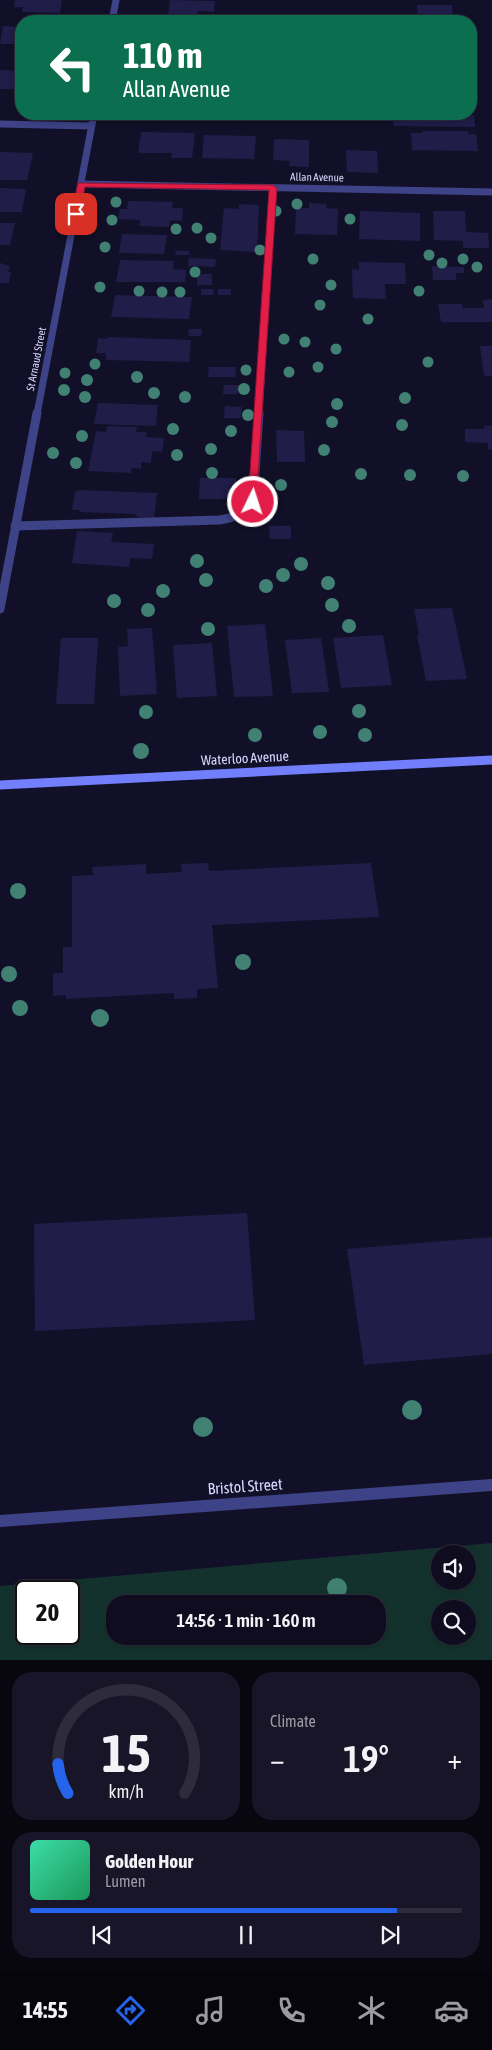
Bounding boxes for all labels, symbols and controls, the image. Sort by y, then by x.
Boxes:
icon: left [40,35,105,100]
text: 110 m [123,35,202,75]
text: Allan Avenue [123,76,230,102]
street label: Allan Avenue [290,171,344,183]
pin [55,193,97,235]
icon: arrive [62,200,90,228]
street label: St Arnaud Street [24,326,48,392]
position arrow [226,475,278,527]
street label: Waterloo Avenue [201,748,289,768]
street label: Bristol Street [207,1474,283,1498]
map controls [431,1545,476,1645]
button: sound [431,1545,476,1590]
speed limit sign: 20 [15,1580,80,1645]
button: search [431,1600,476,1645]
text: 14:56 · 1 min · 160 m [176,1609,316,1631]
text: Climate [270,1712,316,1730]
text: 15 [102,1723,150,1783]
text: 19° [343,1737,389,1780]
text: − [270,1743,285,1775]
text: + [447,1743,462,1775]
text: km/h [108,1781,144,1802]
text: Golden Hour [105,1850,193,1872]
text: Lumen [105,1872,145,1890]
icon: previous [88,1921,116,1949]
icon: pause [232,1921,260,1949]
icon: next [376,1921,404,1949]
icon: directions [113,1993,148,2028]
icon: music [193,1993,228,2028]
icon: phone [274,1993,309,2028]
icon: climate [354,1993,389,2028]
icon: car [434,1993,469,2028]
text: 14:55 [23,1997,68,2023]

